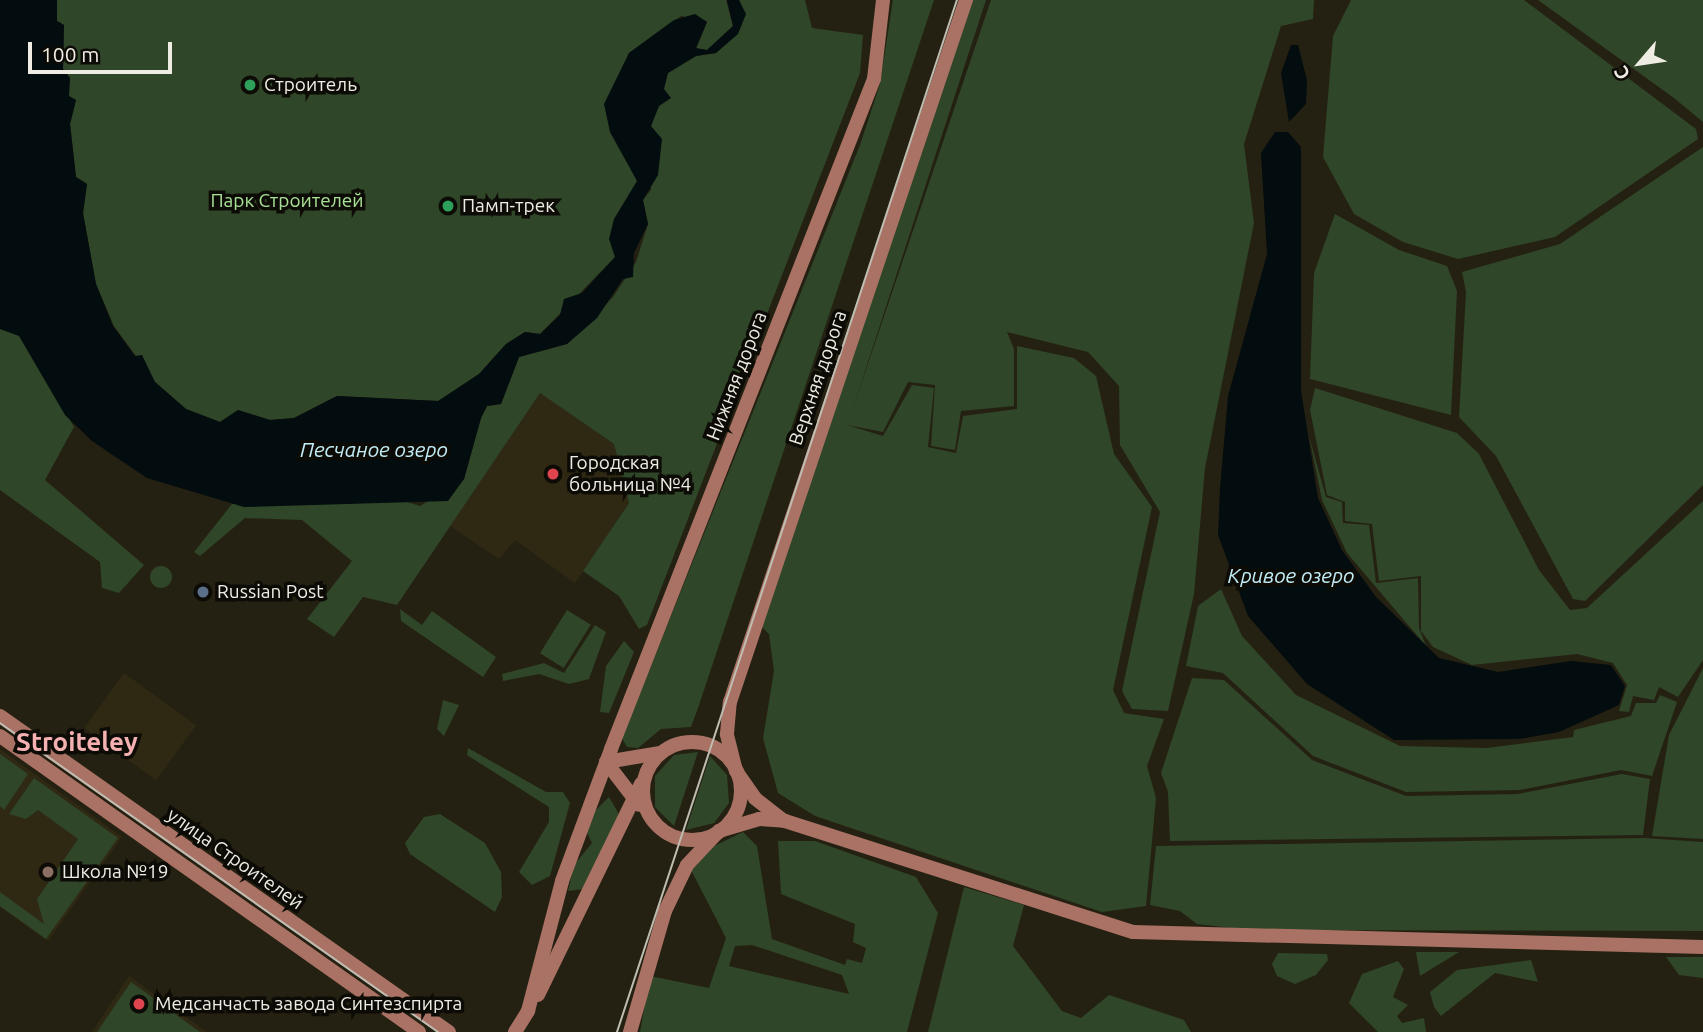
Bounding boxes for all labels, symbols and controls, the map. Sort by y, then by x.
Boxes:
scale bar [32,28,175,72]
north arrow [1605,28,1675,98]
text: 100 m [41,42,99,66]
text: С [1609,63,1634,84]
place label: Строитель [264,74,357,96]
marker: Строитель [242,77,258,93]
park label: Парк Строителей [210,190,364,212]
place label: Памп-трек [462,195,555,217]
marker: Памп-трек [440,198,456,214]
street label: Нижняя дорога [702,308,772,444]
street label: Верхняя дорога [784,308,852,448]
water label: Песчаное озеро [300,436,448,462]
place label: Городская больница №4 [569,452,691,496]
marker: Городская больница №4 [543,464,563,484]
water label: Кривое озеро [1228,562,1354,588]
place label: Russian Post [217,581,324,603]
marker: Russian Post [195,584,211,600]
district label: Stroiteley [16,726,138,758]
street label: улица Строителей [162,803,308,915]
place label: Школа №19 [62,861,169,883]
marker: Школа №19 [40,864,56,880]
place label: Медсанчасть завода Синтезспирта [155,993,462,1015]
marker: Медсанчасть завода Синтезспирта [129,994,149,1014]

